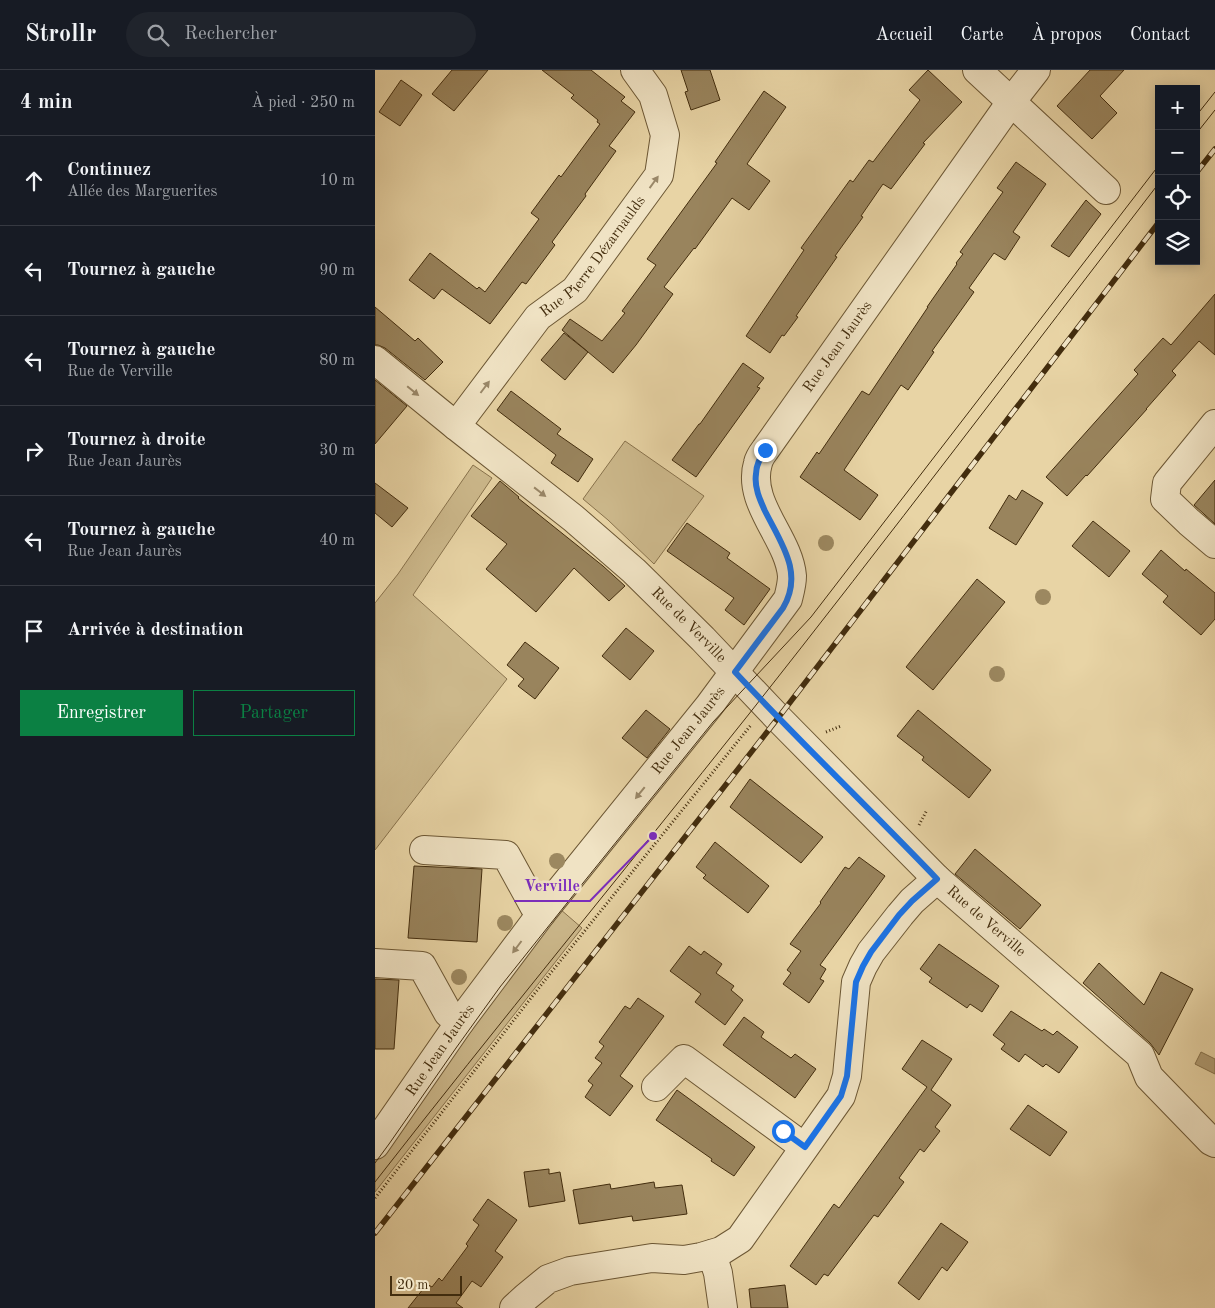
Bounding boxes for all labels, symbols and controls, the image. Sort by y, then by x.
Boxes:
search box [126,12,476,57]
icon: search [144,21,172,49]
text: Strollr [25,23,96,47]
text: Rechercher [184,25,277,44]
text: Accueil [875,26,933,44]
text: Carte [961,26,1003,44]
text: À propos [1031,26,1102,44]
text: Contact [1130,26,1190,44]
map controls [1155,85,1200,265]
button: + [1155,85,1200,130]
text: 4 min [20,92,73,113]
text: À pied · 250 m [252,95,355,111]
button: − [1155,130,1200,175]
text: Continuez [67,161,151,180]
icon: ahead [20,167,48,195]
text: 10 m [319,173,355,189]
one-way arrow [649,175,659,189]
button: locate [1155,175,1200,220]
text: Allée des Marguerites [67,184,217,200]
street label: Rue Pierre Dézarnaulds [538,193,649,320]
button: layers [1155,220,1200,265]
icon: left [20,257,48,285]
text: Tournez à gauche [67,261,215,280]
text: 90 m [319,263,355,279]
street label: Rue Jean Jaurès [801,299,875,395]
text: Tournez à gauche [67,341,215,360]
icon: left [20,347,48,375]
text: 80 m [319,353,355,369]
text: Rue de Verville [67,364,173,380]
one-way arrow [480,381,491,394]
one-way arrow [406,385,419,396]
text: Tournez à droite [67,431,206,450]
icon: right [20,437,48,465]
route end [754,439,777,462]
text: 30 m [319,443,355,459]
text: Rue Jean Jaurès [67,454,182,470]
one-way arrow [533,487,546,498]
text: Tournez à gauche [67,521,215,540]
icon: left [20,527,48,555]
text: 40 m [319,533,355,549]
text: Rue Jean Jaurès [67,544,182,560]
street label: Rue de Verville [648,585,729,666]
icon: arrive [20,617,48,645]
text: Arrivée à destination [67,621,243,640]
street label: Rue Jean Jaurès [649,684,728,777]
button: Enregistrer [20,690,183,736]
button: Partager [193,690,355,736]
one-way arrow [634,786,645,799]
callout: Verville [514,870,590,901]
text: Verville [524,879,580,895]
street label: Rue de Verville [944,883,1028,960]
one-way arrow [511,940,522,953]
street label: Rue Jean Jaurès [404,1002,478,1099]
route start [772,1120,795,1143]
scale bar [390,1273,463,1296]
text: 20 m [397,1278,428,1292]

